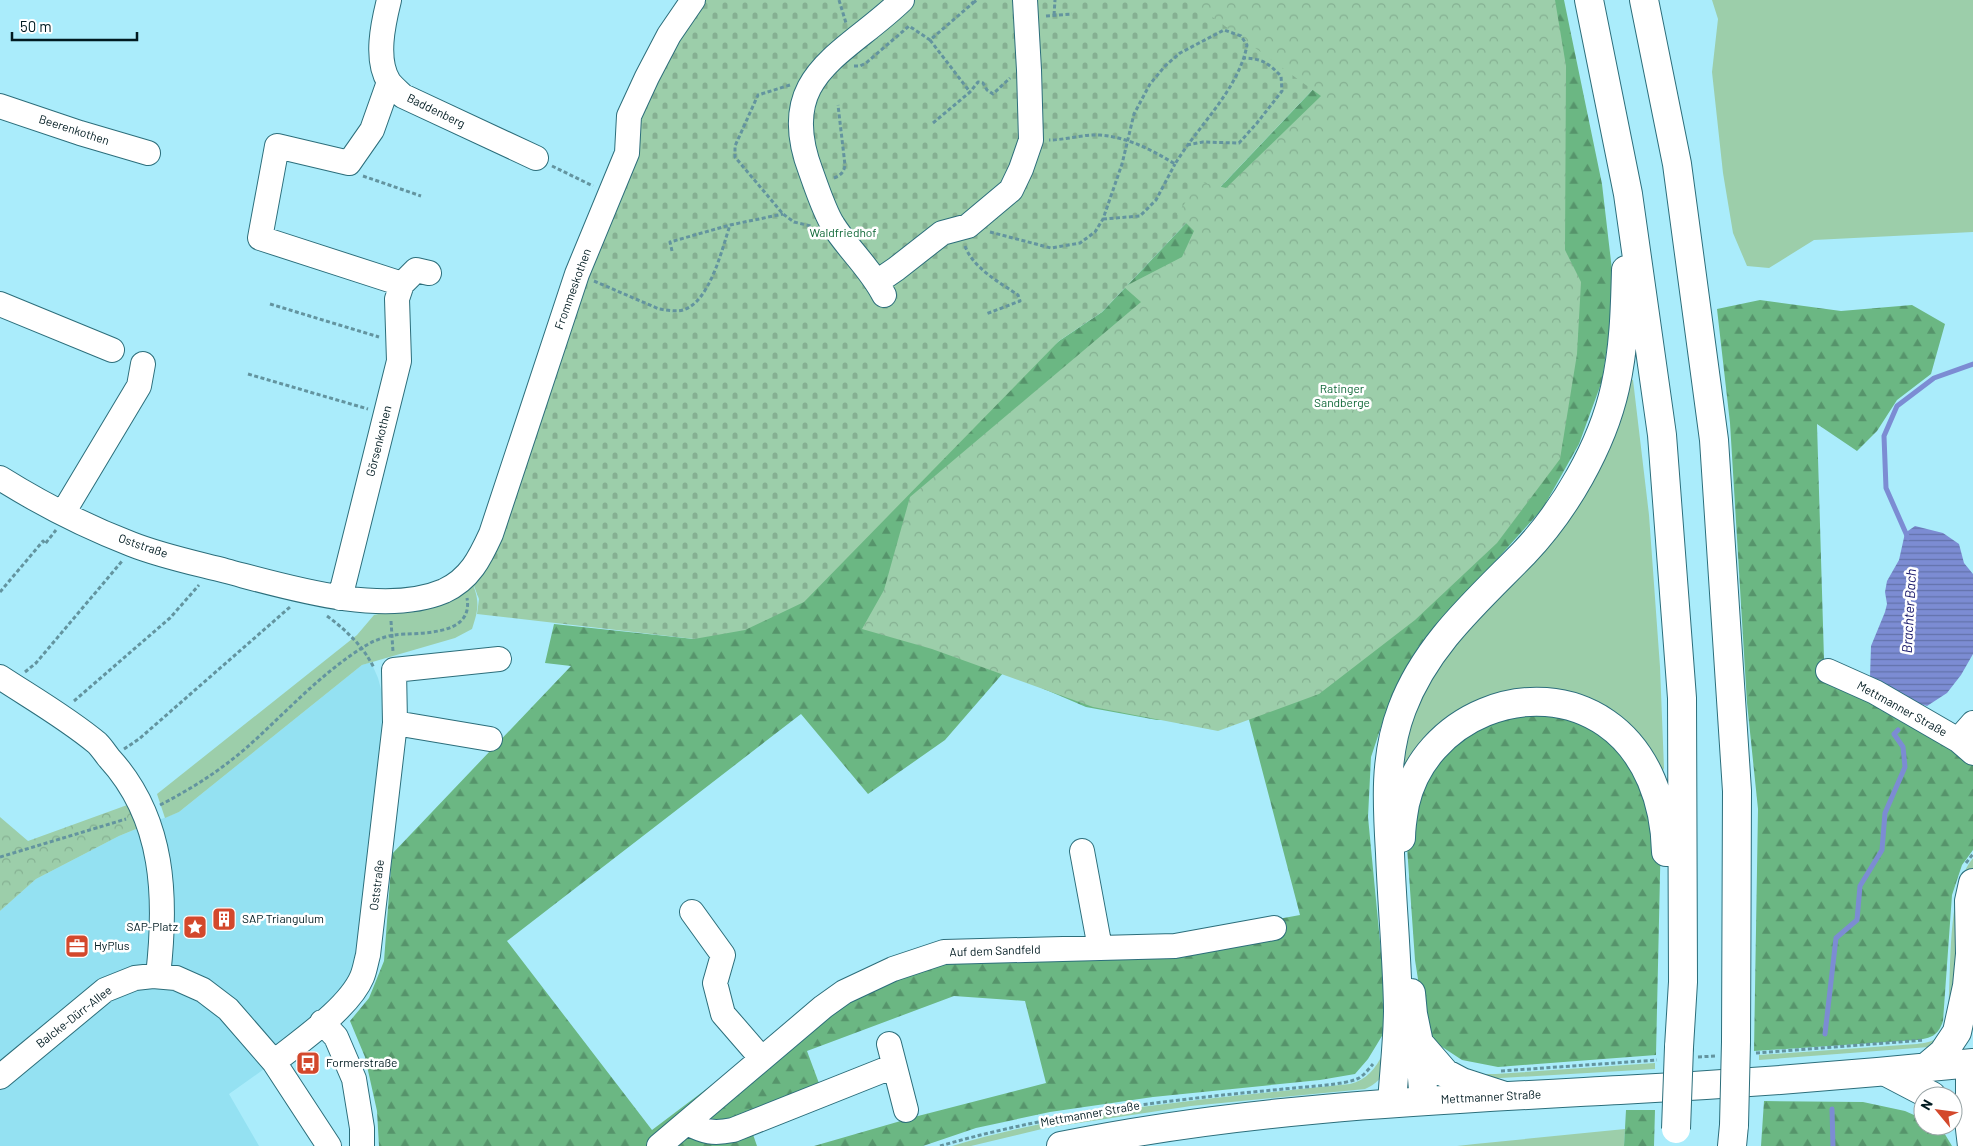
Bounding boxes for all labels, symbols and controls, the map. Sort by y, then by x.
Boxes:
scale bar [12,10,138,42]
text: 50 m [20,17,52,35]
street label: Baddenberg [405,90,468,130]
street label: Beerenkothen [37,111,111,147]
park label: Waldfriedhof [809,225,877,239]
street label: Frommeskothen [551,246,593,331]
park label: Ratinger Sandberge [1314,381,1370,409]
street label: Görsenkothen [362,404,394,478]
street label: Oststraße [117,530,170,560]
water label: Brachter Bach [1898,568,1919,654]
street label: Mettmanner Straße [1855,678,1950,739]
street label: Oststraße [366,859,386,911]
building icon: SAP Triangulum [211,906,237,932]
place label: SAP Triangulum [242,911,324,925]
place icon: SAP-Platz [182,914,208,940]
place label: SAP-Platz [126,919,178,933]
office icon: HyPlus [64,933,90,959]
place label: HyPlus [94,938,130,952]
street label: Auf dem Sandfeld [949,941,1041,959]
street label: Balcke-Dürr-Allee [33,982,114,1050]
bus stop icon: Formerstraße [295,1050,321,1076]
place label: Formerstraße [326,1055,398,1069]
street label: Mettmanner Straße [1440,1086,1542,1106]
north arrow [1913,1086,1963,1136]
text: N [1917,1096,1936,1113]
street label: Mettmanner Straße [1039,1097,1141,1129]

